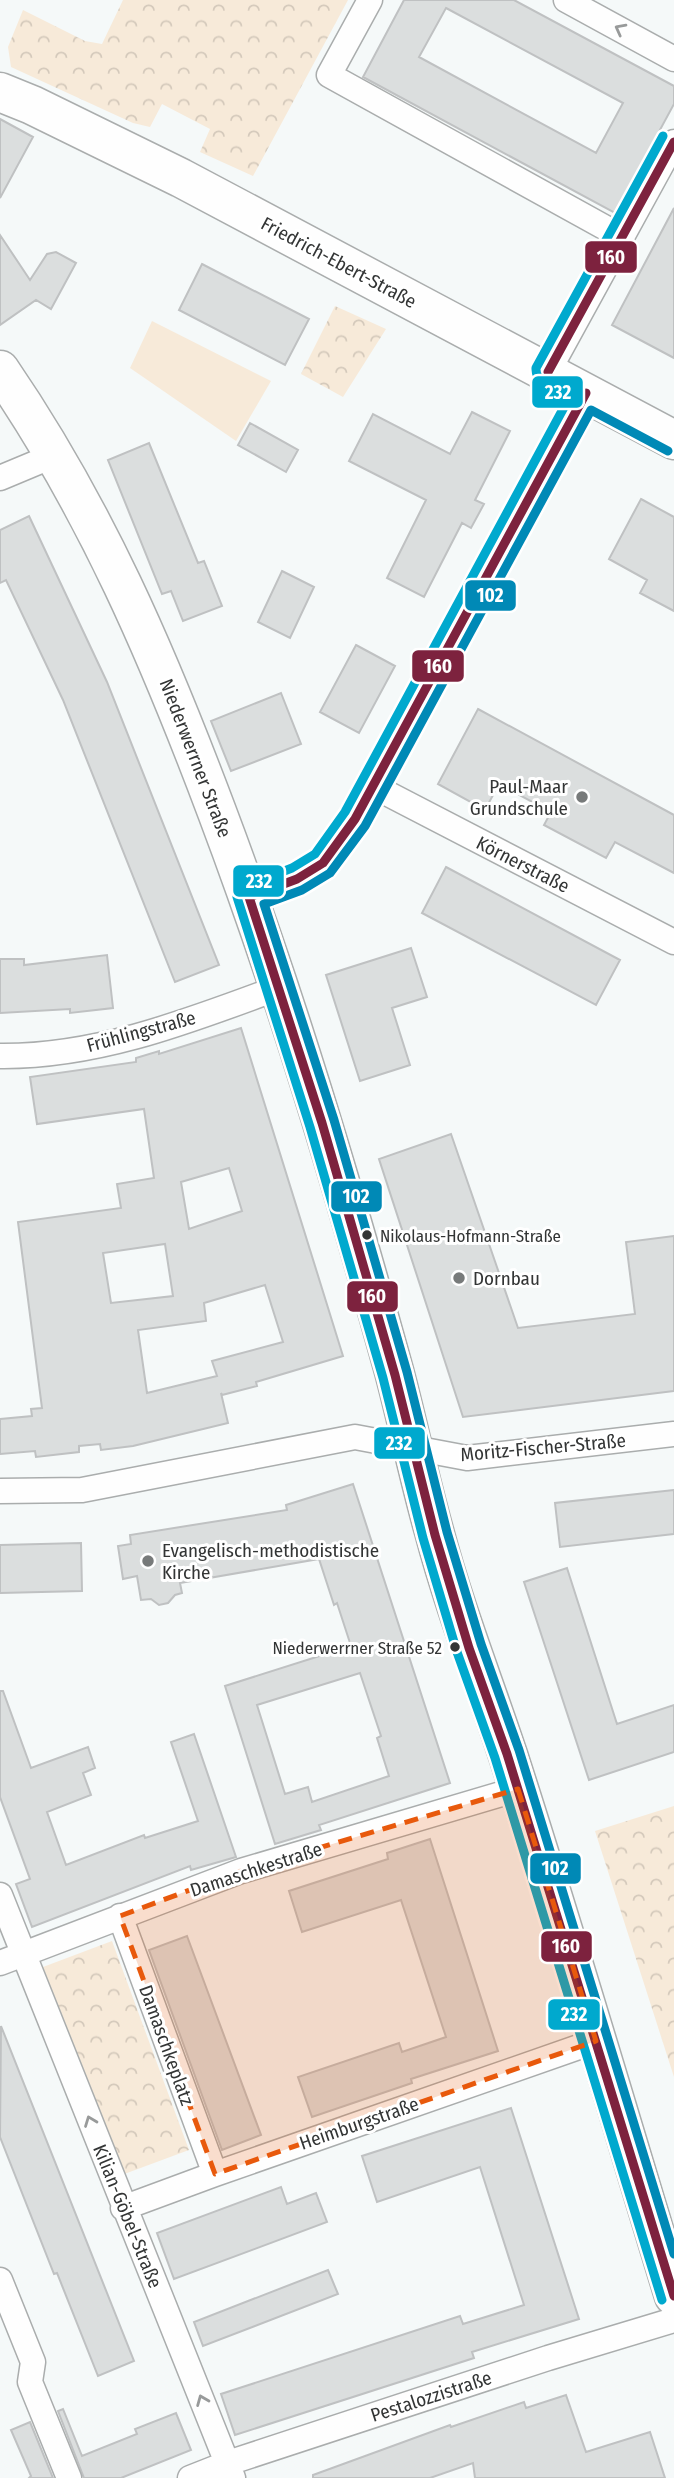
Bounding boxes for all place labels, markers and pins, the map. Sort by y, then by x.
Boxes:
place label: Paul-Maar Grundschule [470,775,568,820]
marker: Paul-Maar Grundschule [574,789,590,805]
place label: Nikolaus-Hofmann-Straße [380,1226,561,1247]
marker: Nikolaus-Hofmann-Straße [360,1228,374,1242]
place label: Dornbau [473,1267,540,1290]
marker: Dornbau [451,1270,467,1286]
place label: Evangelisch-methodistische Kirche [162,1539,379,1584]
marker: Evangelisch-methodistische Kirche [140,1553,156,1569]
place label: Niederwerrner Straße 52 [273,1638,442,1659]
marker: Niederwerrner Straße 52 [448,1640,462,1654]

